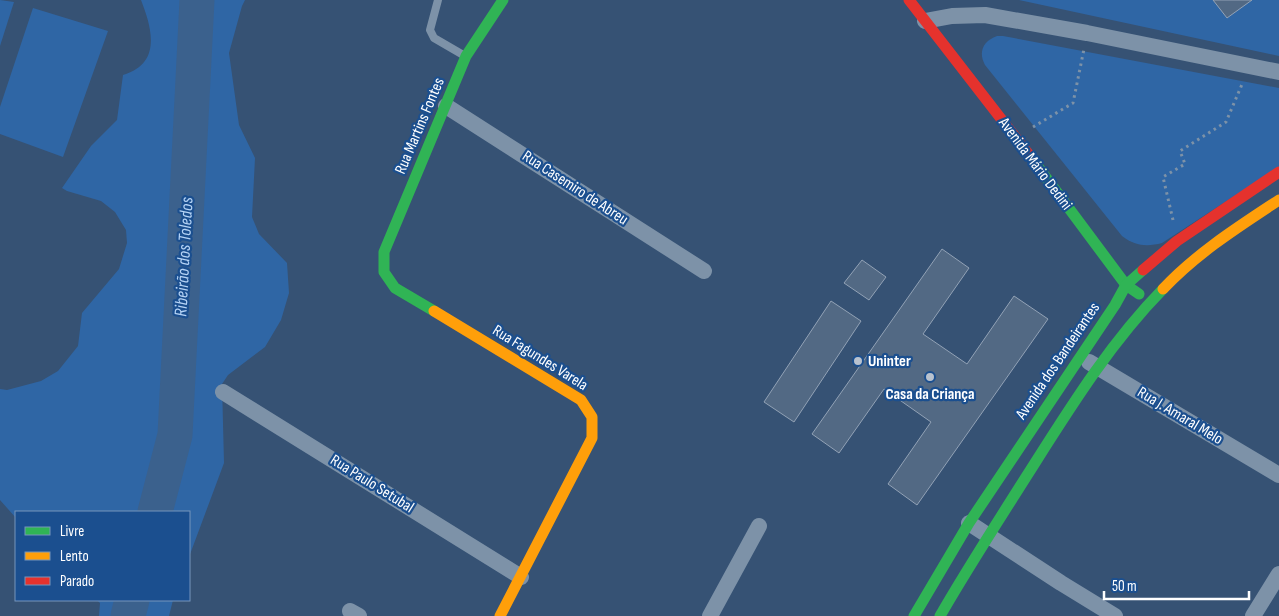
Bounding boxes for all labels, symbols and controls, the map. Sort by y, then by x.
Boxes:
street label: Rua Martins Fontes [391,75,449,177]
street label: Avenida Mário Dedini [994,113,1076,214]
street label: Rua Casemiro de Abreu [519,147,631,229]
water label: Ribeirão dos Toledos [170,196,198,317]
street label: Avenida dos Bandeirantes [1011,299,1104,424]
street label: Rua Fagundes Varela [489,321,591,395]
place label: Uninter [868,352,911,371]
marker: Uninter [852,355,864,367]
marker: Casa da Criança [924,371,936,383]
street label: Rua J. Amaral Melo [1134,383,1226,449]
place label: Casa da Criança [886,385,974,404]
street label: Rua Paulo Setubal [327,451,417,517]
legend [15,511,190,601]
text: Livre [60,522,84,541]
text: Lento [60,547,89,566]
scale bar [1104,568,1249,600]
text: Parado [60,572,94,591]
text: 50 m [1112,577,1137,596]

